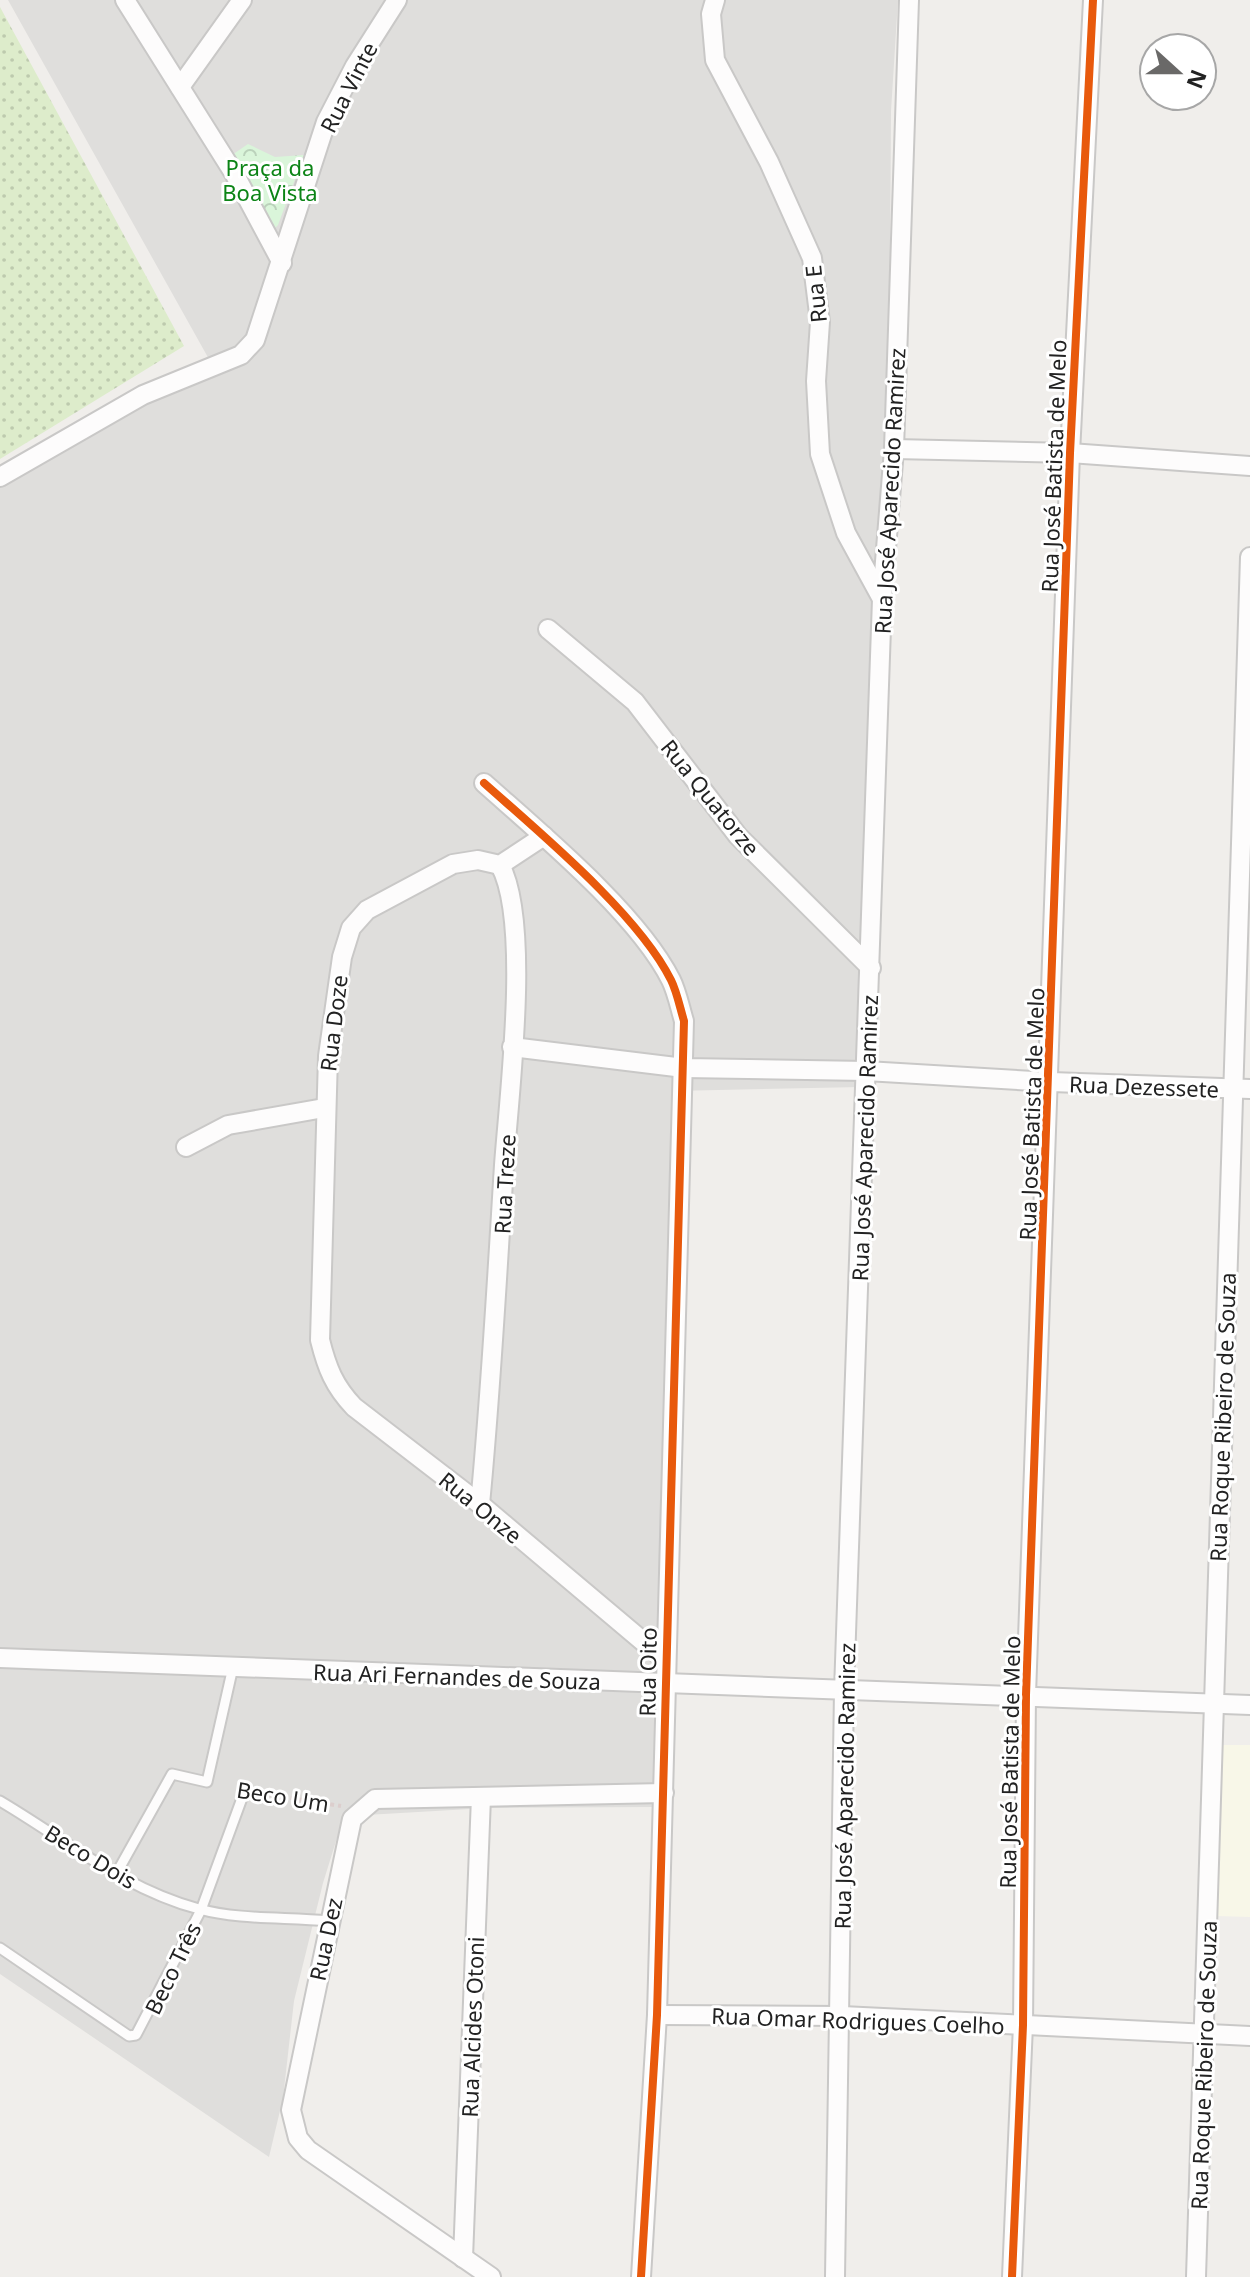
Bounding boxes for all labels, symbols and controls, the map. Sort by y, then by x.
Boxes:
north arrow [1138,32,1218,112]
street label: Rua Vinte [312,36,384,138]
text: N [1180,66,1215,93]
park label: Praça da Boa Vista [222,152,318,207]
street label: Rua E [797,264,833,324]
street label: Rua José Batista de Melo [1034,339,1072,593]
street label: Rua José Aparecido Ramirez [867,347,911,635]
street label: Rua Quatorze [655,733,767,861]
street label: Rua Doze [312,973,354,1073]
street label: Rua José Batista de Melo [1012,987,1050,1241]
street label: Rua José Aparecido Ramirez [844,994,884,1282]
street label: Rua Dezessete [1068,1068,1220,1104]
street label: Rua Treze [486,1133,522,1235]
street label: Rua Roque Ribeiro de Souza [1202,1272,1242,1562]
street label: Rua Onze [433,1464,529,1550]
street label: Rua Oito [631,1627,663,1717]
street label: Rua José Batista de Melo [992,1635,1026,1889]
street label: Rua José Aparecido Ramirez [827,1642,861,1930]
street label: Rua Ari Fernandes de Souza [313,1656,601,1696]
street label: Beco Um [235,1774,331,1818]
street label: Beco Dois [40,1817,142,1895]
street label: Rua Dez [302,1895,348,1983]
street label: Beco Três [137,1917,207,2019]
street label: Rua Roque Ribeiro de Souza [1183,1920,1223,2210]
street label: Rua Alcides Otoni [454,1936,490,2118]
street label: Rua Omar Rodrigues Coelho [711,2000,1005,2040]

